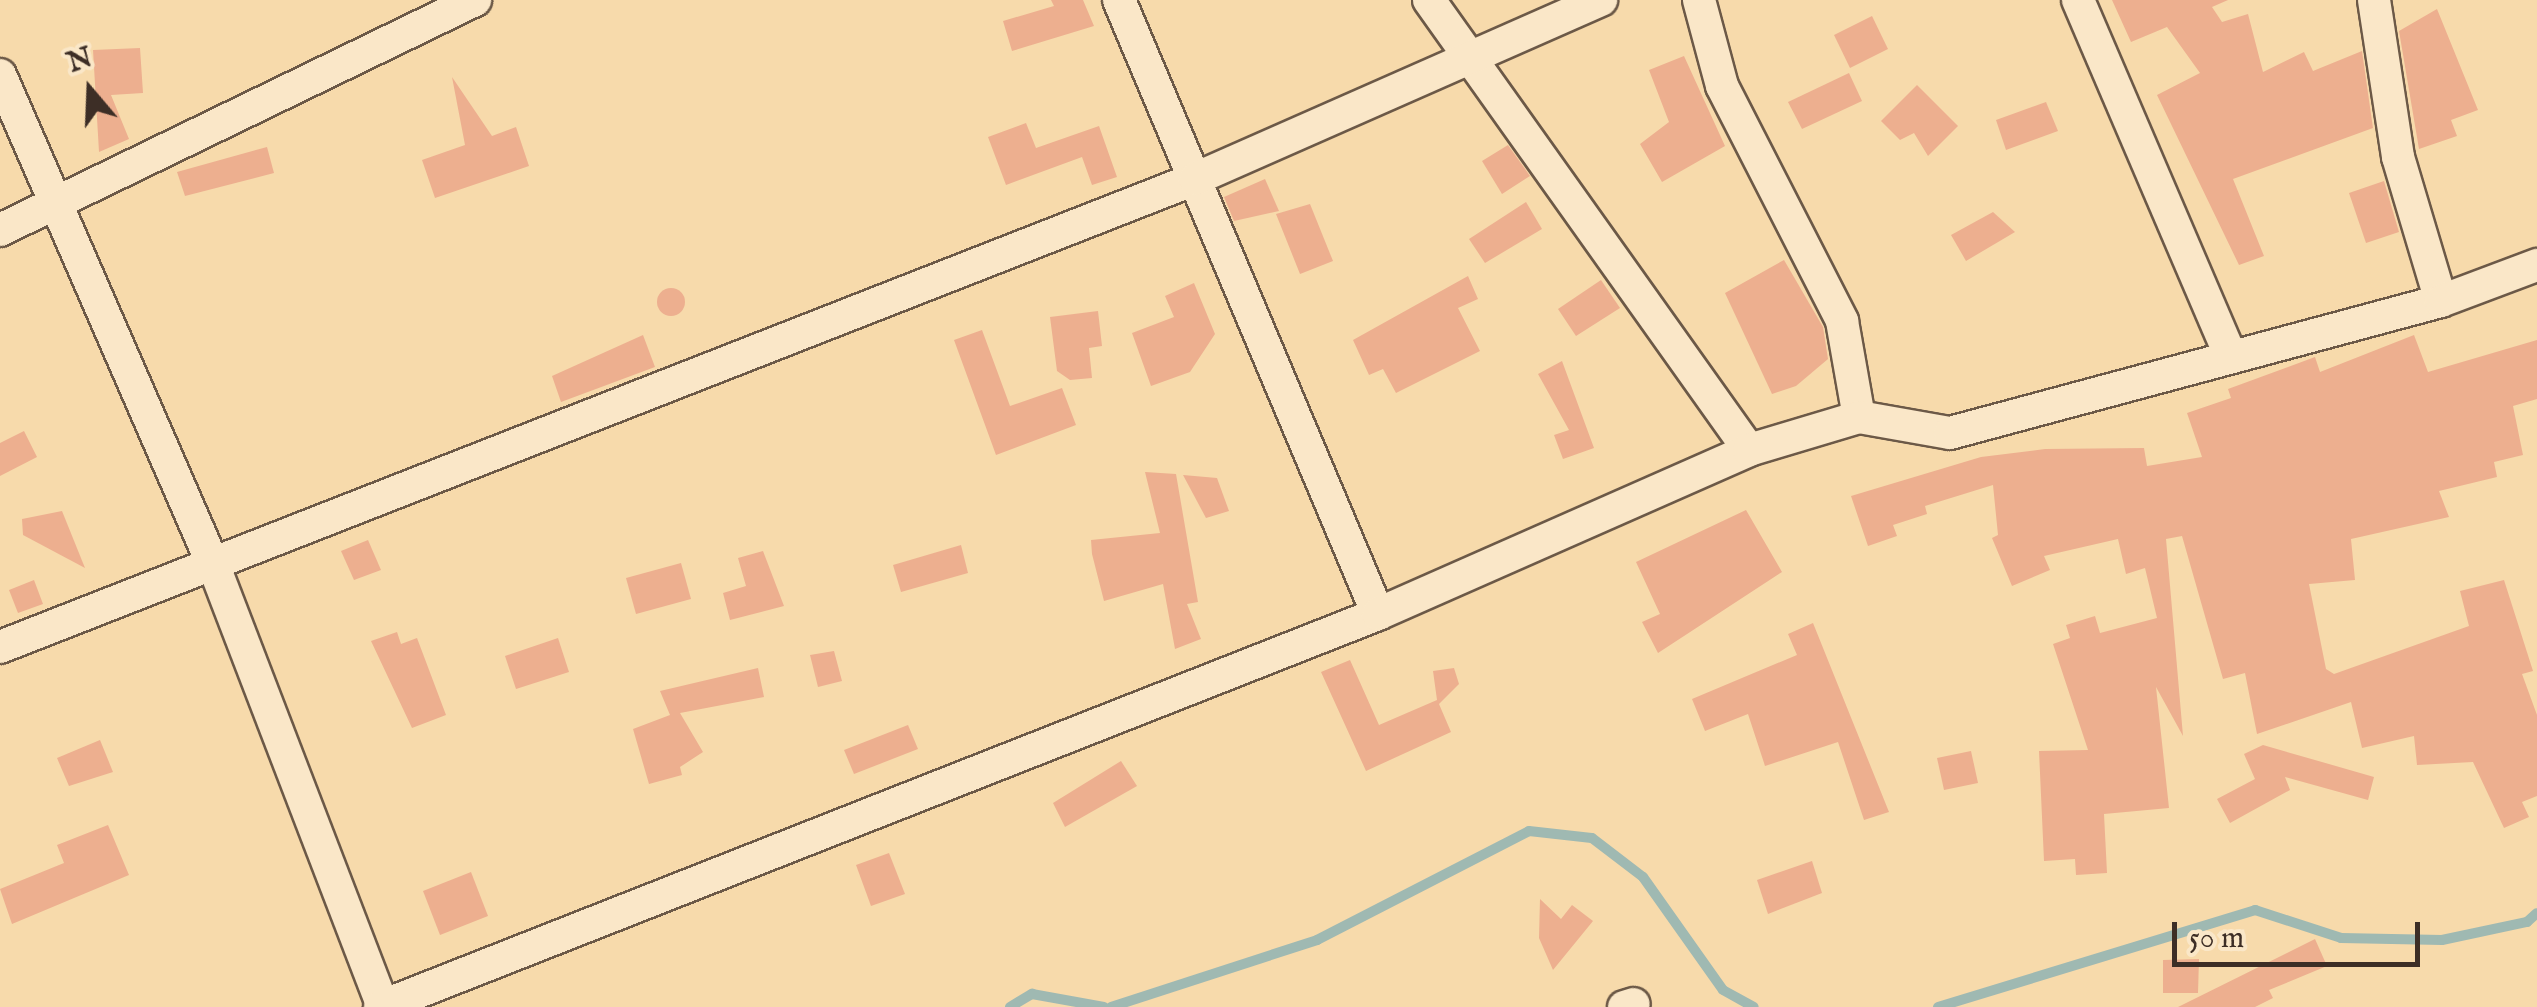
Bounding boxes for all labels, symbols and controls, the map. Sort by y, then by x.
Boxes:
north arrow [40,40,140,140]
text: N [63,41,97,82]
scale bar [2177,902,2424,964]
text: 50 m [2189,920,2244,958]

